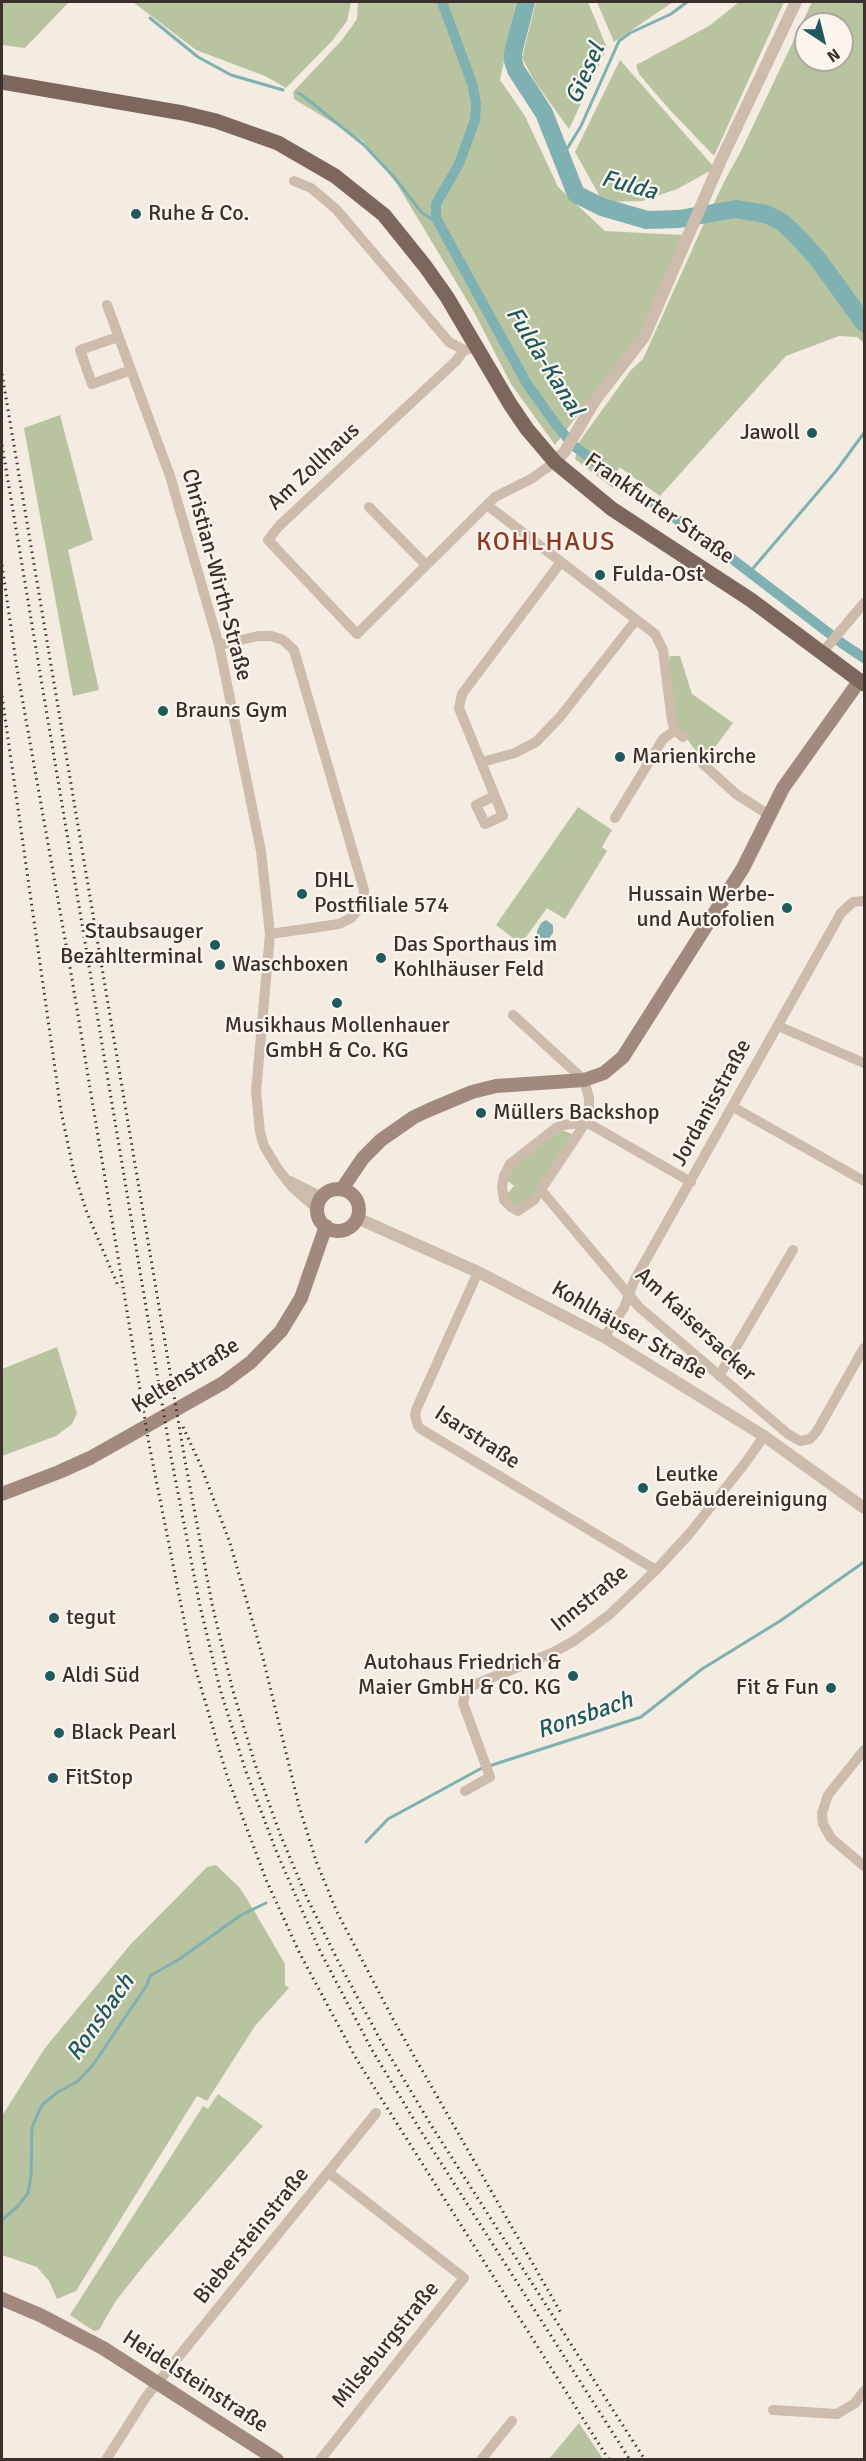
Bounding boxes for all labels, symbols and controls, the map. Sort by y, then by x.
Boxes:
north arrow [794,12,854,72]
water label: Giesel [560,39,612,109]
text: N [823,44,843,66]
water label: Fulda [598,165,660,207]
place label: Ruhe & Co. [148,201,249,227]
marker: Ruhe & Co. [129,207,143,221]
water label: Fulda-Kanal [499,302,589,422]
street label: Am Zollhaus [262,418,366,516]
place label: Jawoll [740,420,800,446]
marker: Jawoll [805,426,819,440]
street label: Frankfurter Straße [579,448,739,570]
street label: Christian-Wirth-Straße [175,466,257,684]
district label: KOHLHAUS [476,527,616,559]
place label: Fulda-Ost [612,562,704,588]
marker: Fulda-Ost [593,568,607,582]
place label: Brauns Gym [175,698,287,724]
marker: Brauns Gym [156,704,170,718]
place label: Marienkirche [632,744,756,770]
marker: Marienkirche [613,750,627,764]
place label: DHL Postfiliale 574 [314,868,449,920]
place label: Hussain Werbe- und Autofolien [628,882,775,933]
marker: DHL Postfiliale 574 [295,887,309,901]
marker: Hussain Werbe- und Autofolien [780,901,794,915]
place label: Staubsauger Bezahlterminal [60,919,203,970]
place label: Das Sporthaus im Kohlhäuser Feld [393,932,557,984]
marker: Staubsauger Bezahlterminal [208,938,222,952]
marker: Das Sporthaus im Kohlhäuser Feld [374,951,388,965]
place label: Waschboxen [232,952,348,978]
marker: Waschboxen [213,958,227,972]
marker: Musikhaus Mollenhauer GmbH & Co. KG [330,996,344,1010]
place label: Musikhaus Mollenhauer GmbH & Co. KG [225,1013,449,1064]
street label: Jordanisstraße [666,1035,758,1171]
place label: Müllers Backshop [493,1100,659,1126]
marker: Müllers Backshop [474,1106,488,1120]
street label: Am Kaisersacker [629,1262,761,1388]
street label: Kohlhäuser Straße [547,1276,711,1386]
street label: Keltenstraße [127,1333,245,1419]
street label: Isarstraße [429,1401,525,1475]
place label: Leutke Gebäudereinigung [655,1462,828,1514]
marker: Leutke Gebäudereinigung [636,1481,650,1495]
street label: Innstraße [546,1560,634,1638]
place label: tegut [66,1605,116,1631]
marker: tegut [47,1611,61,1625]
place label: Autohaus Friedrich & Maier GmbH & C0. KG [358,1650,561,1702]
place label: Aldi Süd [62,1663,140,1689]
marker: Aldi Süd [43,1669,57,1683]
marker: Autohaus Friedrich & Maier GmbH & C0. KG [566,1669,580,1683]
place label: Fit & Fun [736,1675,819,1701]
marker: Fit & Fun [824,1681,838,1695]
water label: Ronsbach [533,1686,637,1746]
place label: Black Pearl [71,1720,177,1746]
marker: Black Pearl [52,1726,66,1740]
place label: FitStop [65,1765,133,1791]
marker: FitStop [46,1771,60,1785]
water label: Ronsbach [61,1969,141,2067]
street label: Biebersteinstraße [189,2162,315,2310]
street label: Milseburgstraße [327,2276,445,2414]
street label: Heidelsteinstraße [117,2325,273,2439]

